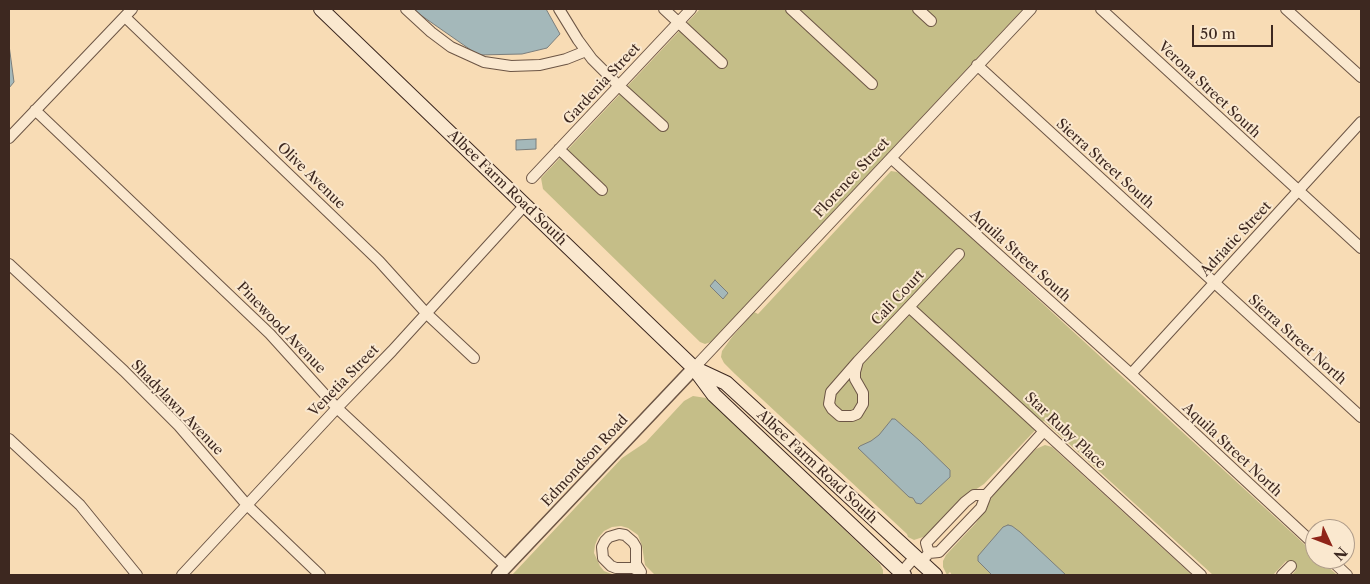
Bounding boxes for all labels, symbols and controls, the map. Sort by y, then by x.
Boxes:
scale bar [1195,15,1276,47]
text: 50 m [1200,24,1236,43]
street label: Verona Street South [1154,38,1264,142]
street label: Gardenia Street [560,40,644,128]
street label: Sierra Street South [1053,116,1157,212]
street label: Albee Farm Road South [444,127,570,249]
street label: Florence Street [811,135,893,221]
street label: Olive Avenue [273,139,349,213]
street label: Adriatic Street [1197,198,1275,280]
street label: Aquila Street South [966,206,1074,306]
street label: Cali Court [868,267,928,329]
street label: Pinewood Avenue [233,279,329,377]
street label: Sierra Street North [1245,292,1349,388]
street label: Venetia Street [306,342,382,420]
street label: Shadylawn Avenue [127,357,227,459]
street label: Star Ruby Place [1021,389,1109,473]
street label: Aquila Street North [1179,400,1285,500]
street label: Albee Farm Road South [753,407,881,527]
street label: Edmondson Road [538,412,632,510]
north arrow [1305,519,1355,569]
text: N [1330,543,1351,564]

